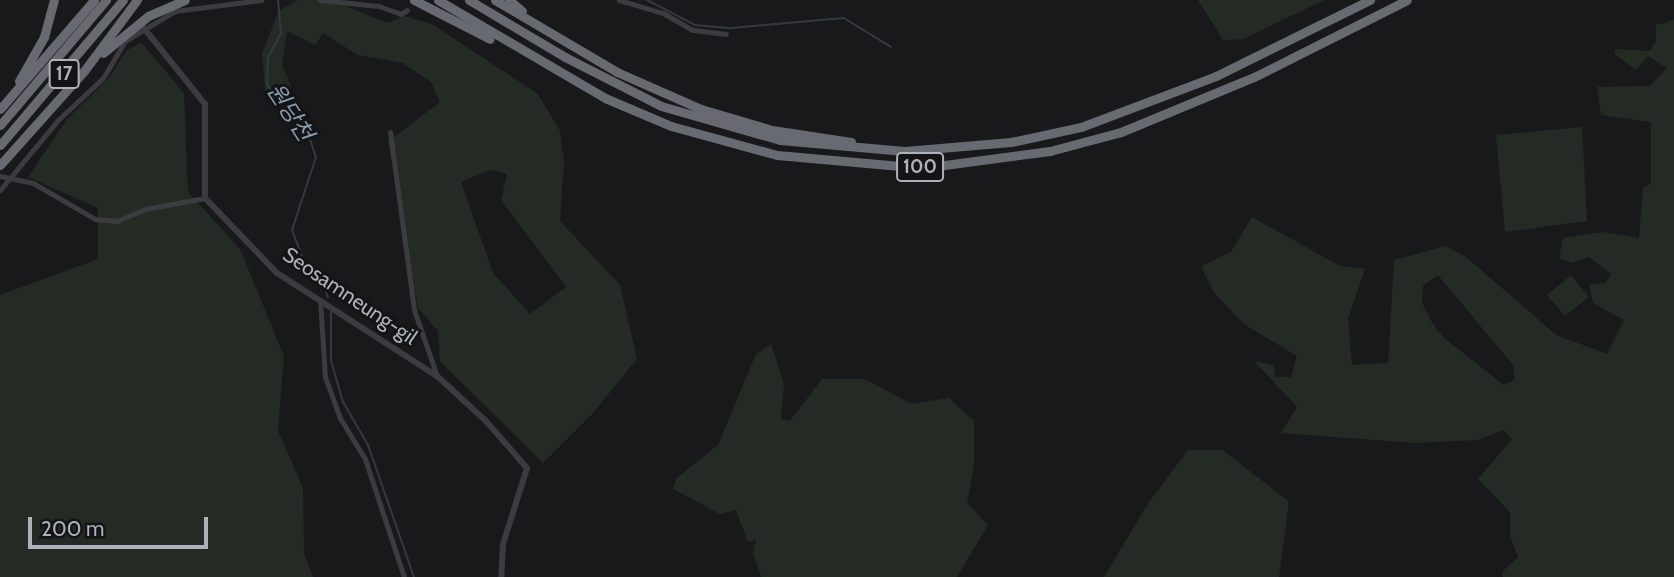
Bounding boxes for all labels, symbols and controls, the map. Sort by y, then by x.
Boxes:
road number: 17 [48,58,80,90]
water label: 원당천 [261,78,319,146]
road number: 100 [895,152,944,182]
street label: Seosamneung-gil [278,242,422,350]
scale bar [32,504,212,548]
text: 200 m [41,516,104,541]

